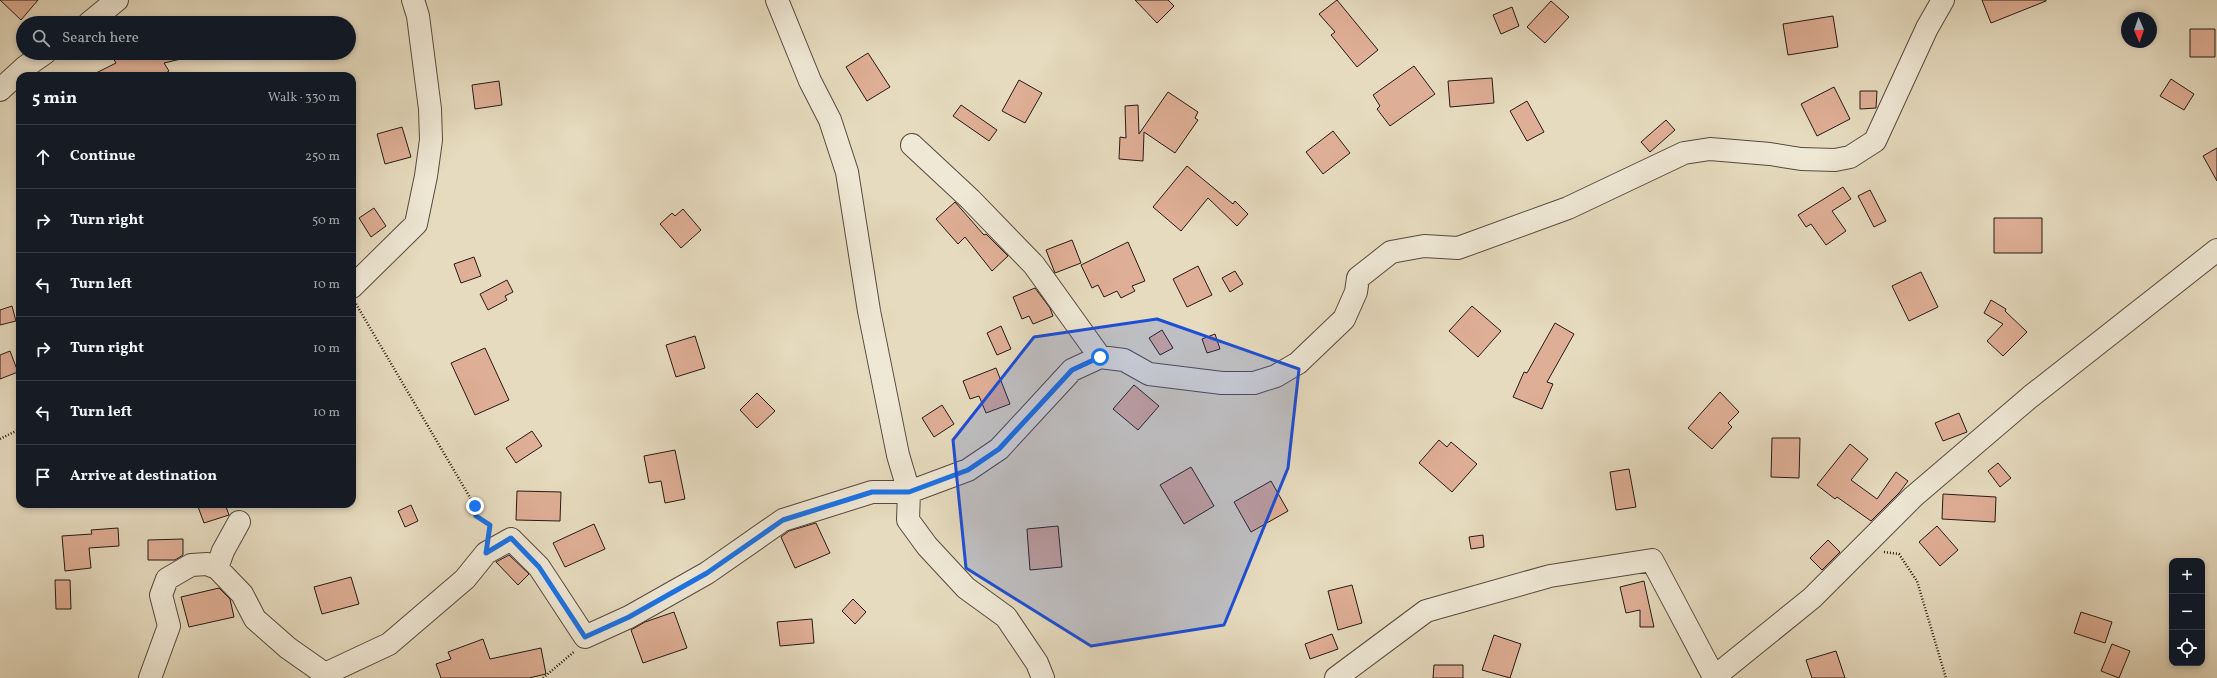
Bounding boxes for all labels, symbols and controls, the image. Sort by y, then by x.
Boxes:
north arrow [2121,12,2157,48]
search box [16,16,356,60]
icon: search [30,27,52,49]
text: Search here [62,28,139,49]
text: 5 min [32,87,77,110]
text: Walk · 330 m [268,89,340,107]
icon: ahead [32,146,54,168]
text: Continue [70,146,135,167]
text: 250 m [305,148,340,166]
icon: right [32,210,54,232]
text: Turn right [70,210,144,231]
text: 50 m [312,212,340,230]
icon: left [32,274,54,296]
text: Turn left [70,274,132,295]
text: 10 m [313,276,340,294]
icon: right [32,338,54,360]
text: Turn right [70,338,144,359]
text: 10 m [313,340,340,358]
route start [1091,348,1109,366]
icon: left [32,402,54,424]
text: Turn left [70,402,132,423]
text: 10 m [313,404,340,422]
icon: arrive [32,466,54,488]
text: Arrive at destination [70,466,217,487]
route end [466,497,484,515]
map controls [2169,558,2205,666]
button: + [2169,558,2205,594]
button: − [2169,594,2205,630]
button: locate [2169,630,2205,666]

